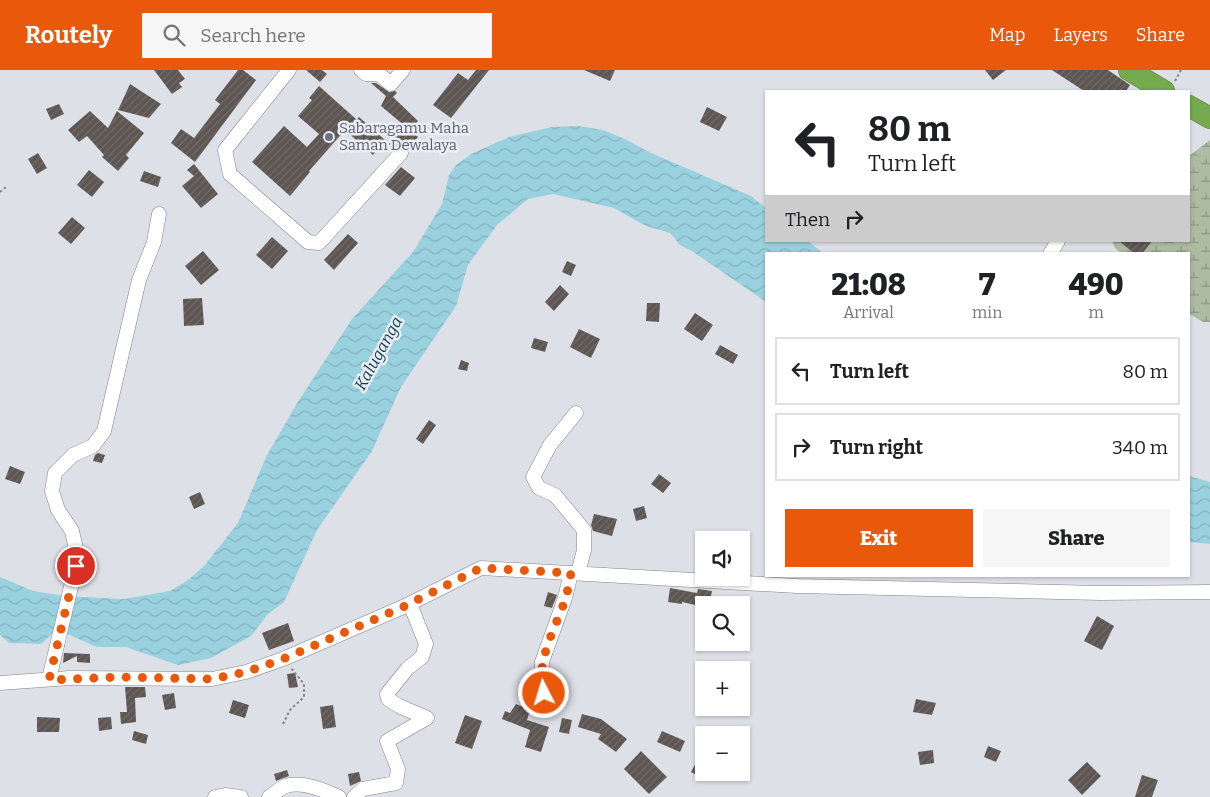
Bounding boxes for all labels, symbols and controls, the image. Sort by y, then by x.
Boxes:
search box [142,13,492,58]
text: Routely [25,21,112,49]
icon: search [160,21,188,49]
text: Search here [200,24,306,47]
text: Map [989,24,1025,46]
text: Layers [1053,24,1108,46]
text: Share [1136,24,1185,46]
text: 80 m [868,108,951,150]
icon: left [785,110,850,175]
place label: Sabaragamu Maha Saman Dewalaya [339,119,469,154]
marker: Sabaragamu Maha Saman Dewalaya [323,131,335,143]
text: Turn left [868,150,956,177]
icon: right [840,205,868,233]
text: Then [785,208,830,231]
text: 21:08 [831,267,906,303]
text: 7 [979,267,996,303]
text: 490 [1068,267,1124,303]
text: Arrival [843,303,894,322]
text: min [972,303,1002,322]
text: m [1089,303,1104,322]
water label: Kaluganga [351,313,406,393]
icon: left [787,357,815,385]
text: Turn left [830,360,909,383]
text: 80 m [1122,360,1168,383]
icon: right [787,433,815,461]
text: Turn right [830,436,923,459]
text: 340 m [1112,436,1168,459]
button: Exit [785,509,973,567]
button: Share [983,509,1170,567]
map controls [695,531,750,781]
button: sound [695,531,750,586]
pin [55,545,97,587]
icon: arrive [62,552,90,580]
button: search [695,596,750,651]
button: + [695,661,750,716]
position arrow [517,666,569,718]
button: − [695,726,750,781]

